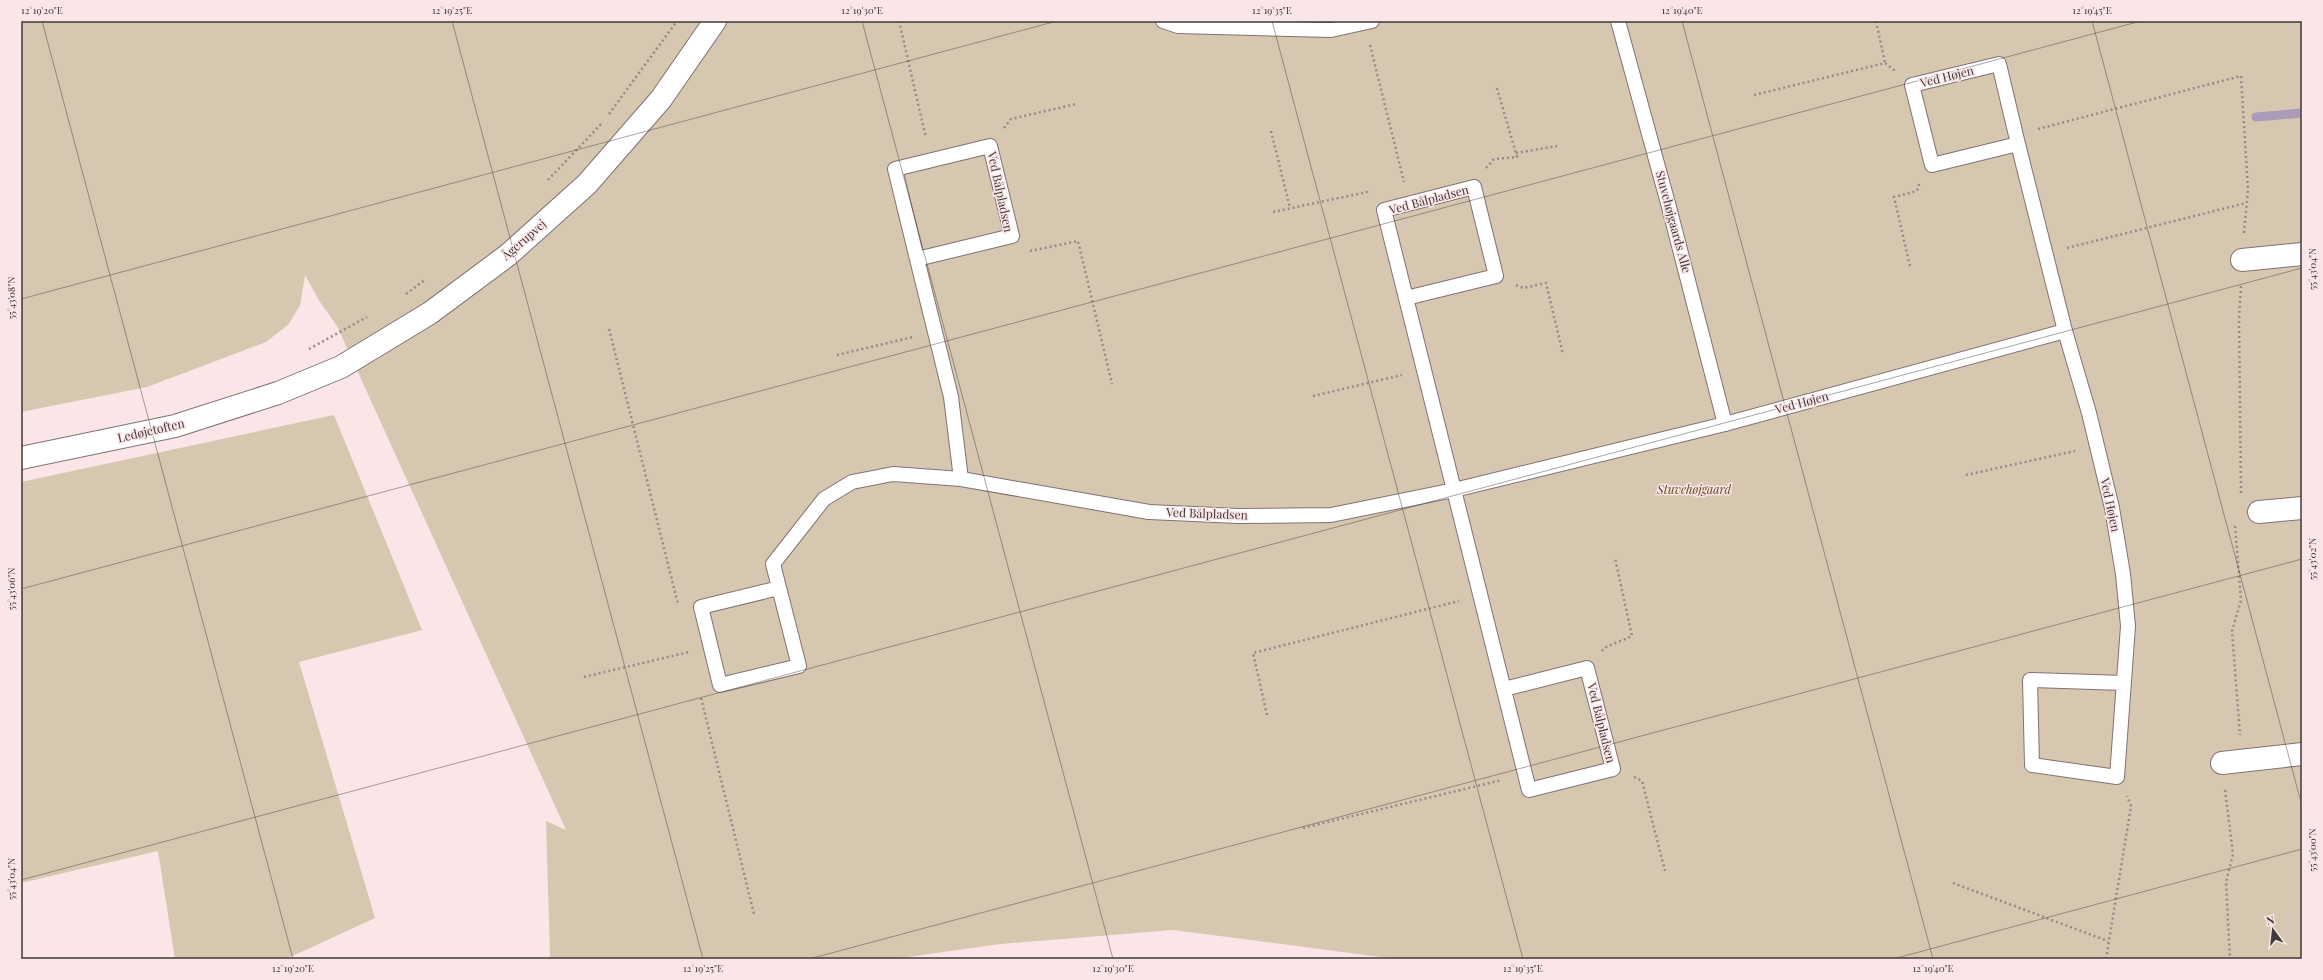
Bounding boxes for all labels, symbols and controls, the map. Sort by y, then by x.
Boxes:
text: 12°19'20"E [21,3,63,17]
text: 12°19'25"E [432,3,472,17]
text: 12°19'30"E [841,3,883,17]
text: 12°19'35"E [1252,3,1292,17]
text: 12°19'40"E [1661,3,1703,17]
text: 12°19'45"E [2072,3,2112,17]
street label: Ved Højen [1917,62,1975,91]
street label: Ved Bålpladsen [984,149,1017,233]
street label: Stuvehøjgaards Alle [1653,169,1695,274]
street label: Ved Bålpladsen [1386,181,1470,218]
street label: Ågerupvej [497,215,549,264]
text: 55°43'04"N [2305,248,2319,290]
text: 55°43'08"N [4,277,18,319]
street label: Ved Højen [1772,387,1830,417]
street label: Ledøjetoften [116,415,186,445]
street label: Ved Højen [2097,475,2124,533]
park label: Stuvehøjgaard [1656,481,1731,497]
street label: Ved Bålpladsen [1165,504,1248,522]
text: 55°43'02"N [2305,538,2319,580]
text: 55°43'06"N [4,568,18,610]
street label: Ved Bålpladsen [1584,680,1620,764]
text: 55°43'00"N [2305,828,2319,872]
text: 55°43'04"N [4,858,18,900]
north arrow [2253,910,2293,950]
text: N [2265,912,2276,928]
text: 12°19'20"E [272,961,314,975]
text: 12°19'25"E [683,961,723,975]
text: 12°19'30"E [1092,961,1134,975]
text: 12°19'35"E [1503,961,1543,975]
text: 12°19'40"E [1912,961,1954,975]

